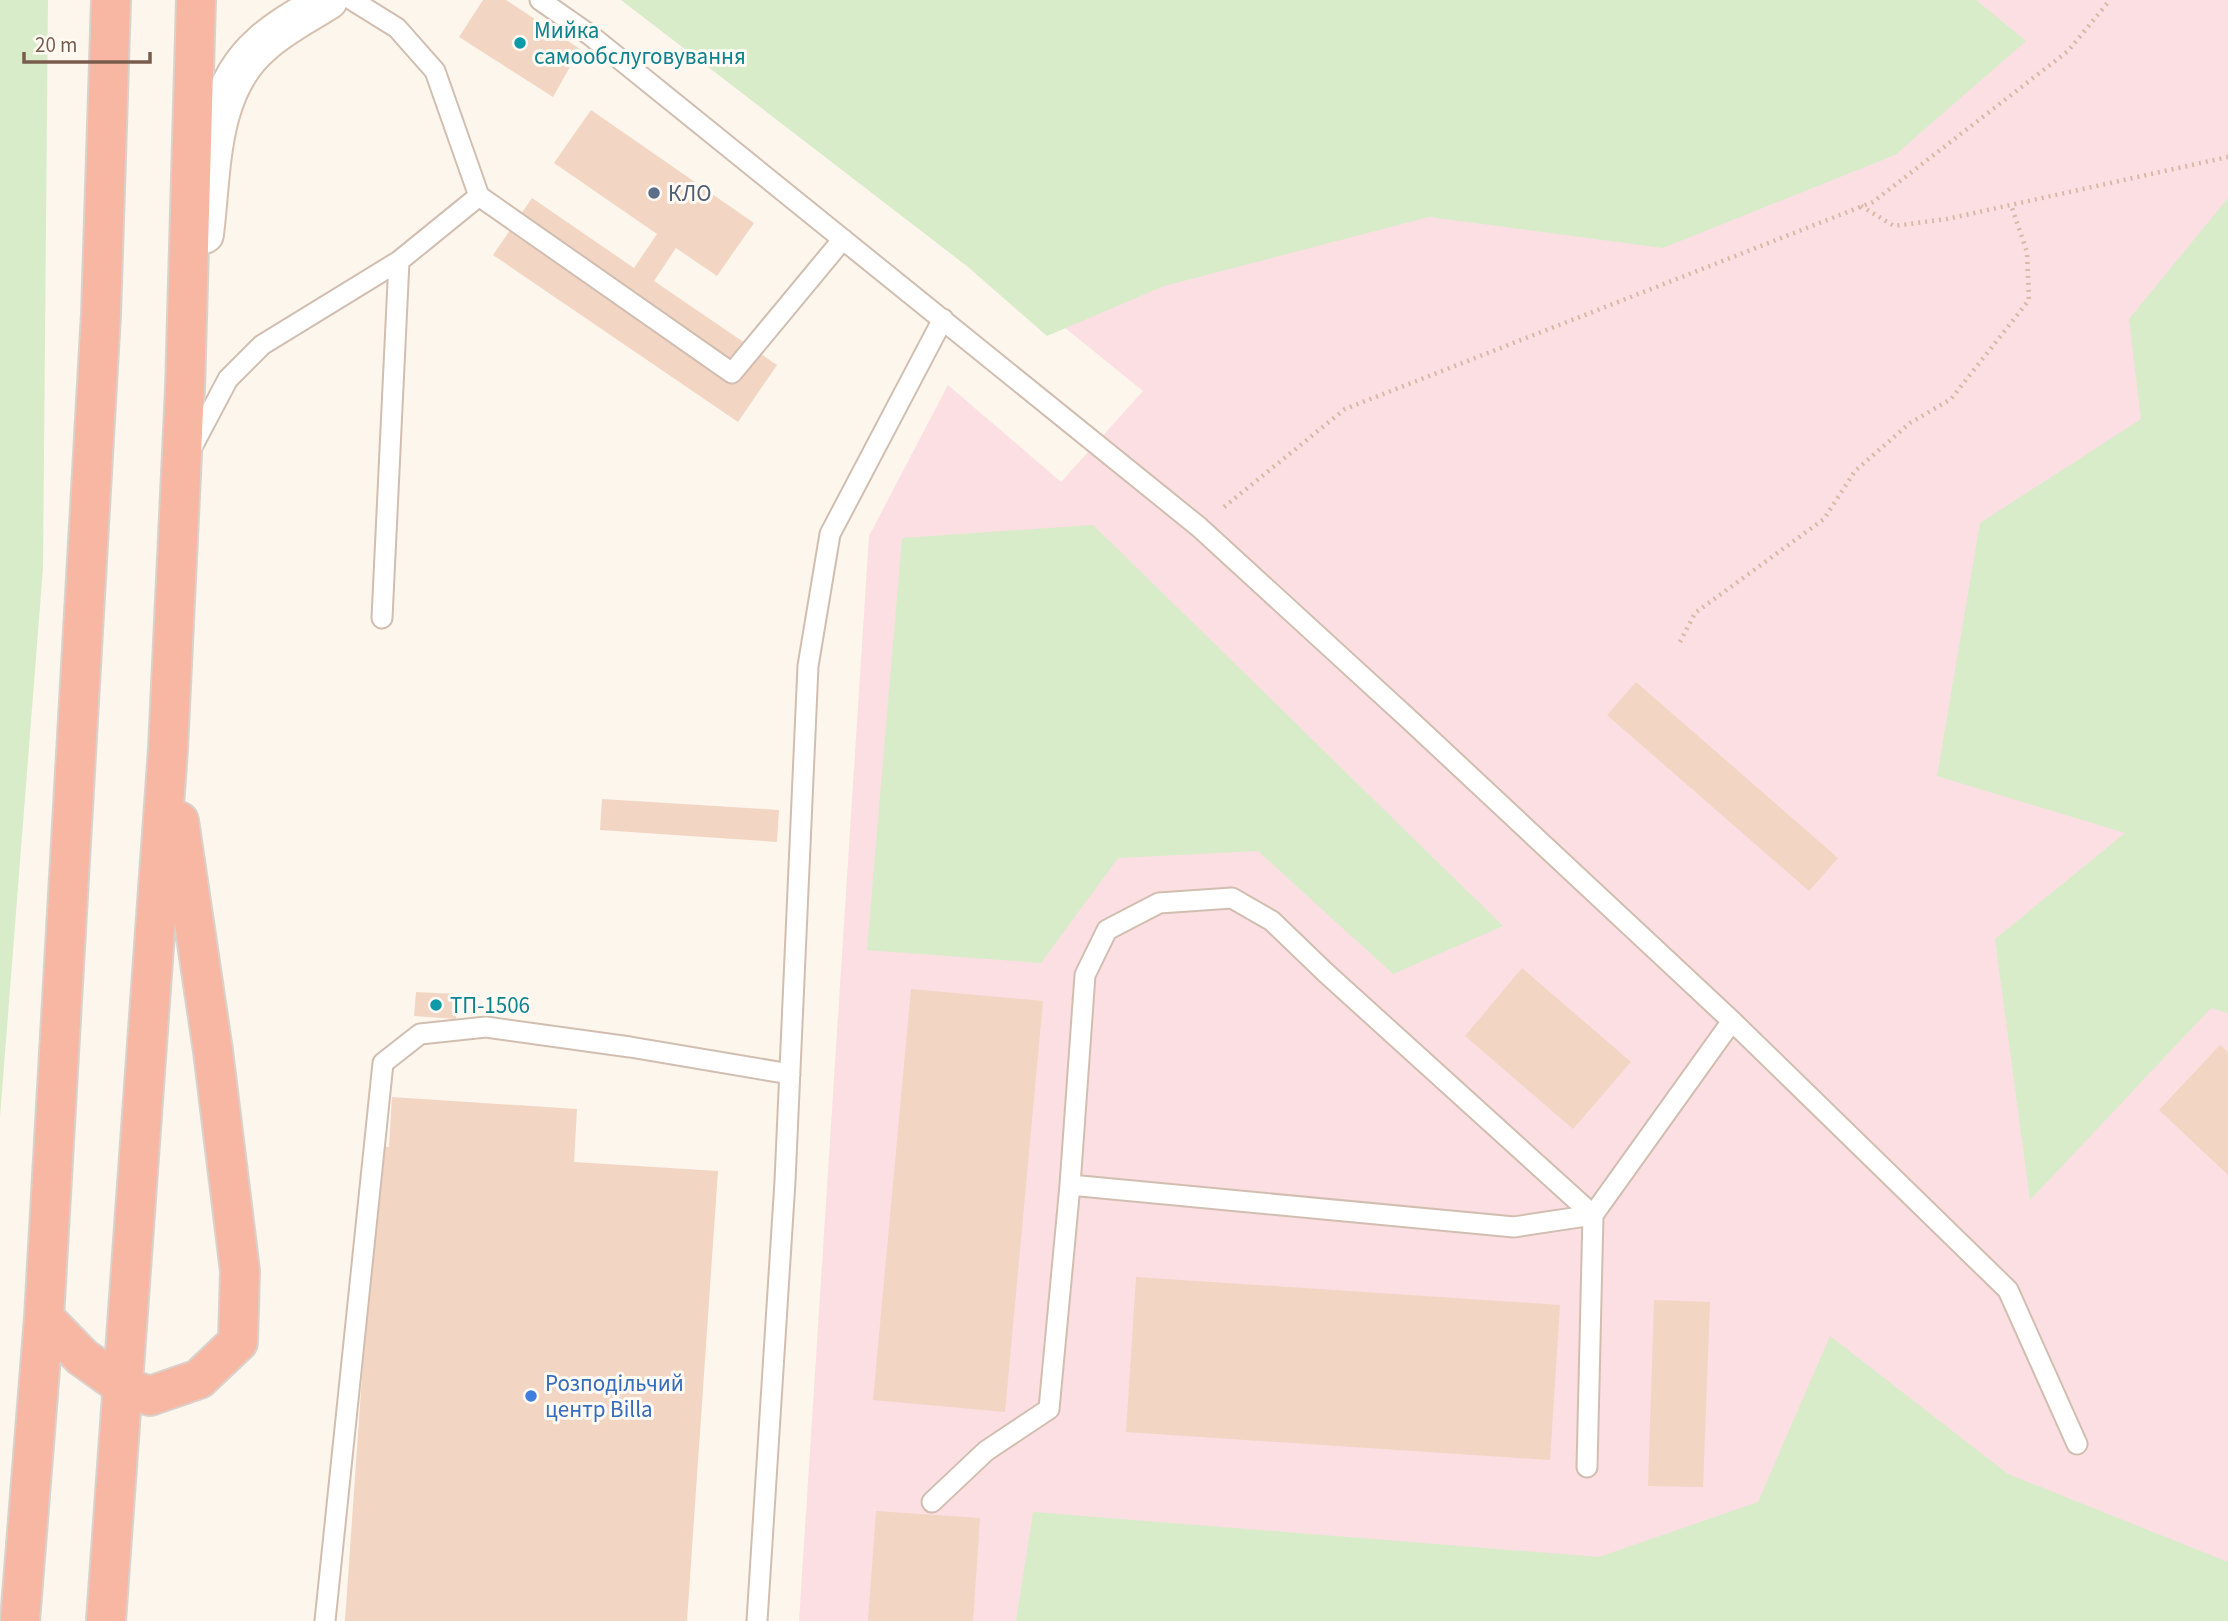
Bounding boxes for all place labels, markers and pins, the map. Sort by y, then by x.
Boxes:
place label: Мийка самообслуговування [534,14,746,73]
marker: Мийка самообслуговування [512,35,528,51]
place label: КЛО [668,177,711,210]
marker: КЛО [646,185,662,201]
place label: ТП-1506 [450,989,530,1022]
marker: ТП-1506 [428,997,444,1013]
place label: Розподільчий центр Billa [545,1367,684,1426]
marker: Розподільчий центр Billa [523,1388,539,1404]

